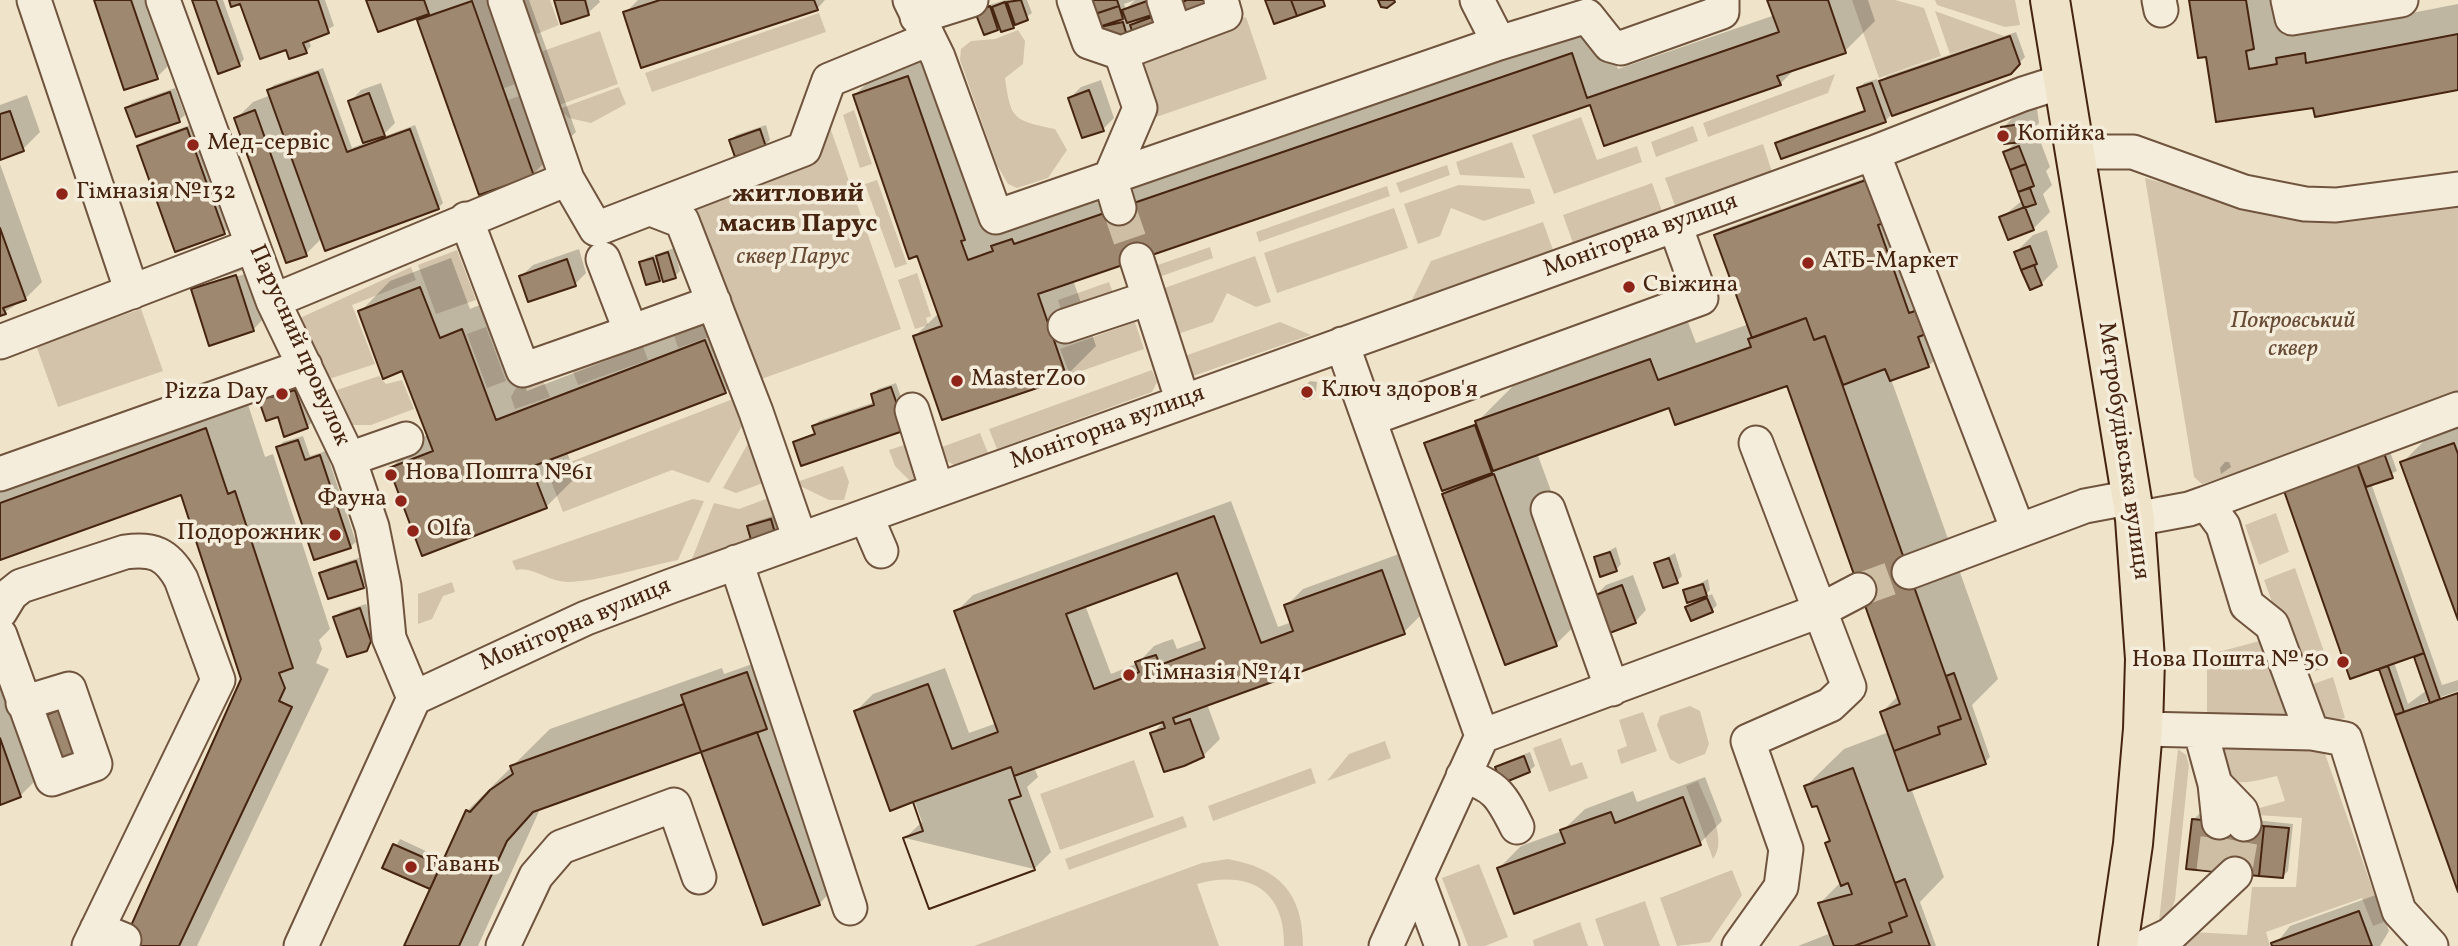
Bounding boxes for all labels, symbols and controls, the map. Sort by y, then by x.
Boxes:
place label: Копійка [2017,122,2106,150]
marker: Копійка [1995,128,2011,144]
place label: Мед-сервіс [207,131,330,159]
marker: Мед-сервіс [185,137,201,153]
place label: Гімназія №132 [76,180,236,208]
district label: житловий масив Парус [719,180,877,242]
marker: Гімназія №132 [54,186,70,202]
street label: Моніторна вулиця [1540,188,1742,286]
street label: Парусний провулок [241,241,355,451]
park label: сквер Парус [736,245,850,273]
place label: АТБ-Маркет [1822,249,1958,277]
marker: АТБ-Маркет [1800,255,1816,271]
place label: Свіжина [1643,273,1738,301]
marker: Свіжина [1621,279,1637,295]
park label: Покровський сквер [2230,309,2356,365]
street label: Метробудівська вулиця [2090,320,2154,582]
place label: MasterZoo [971,367,1086,395]
marker: MasterZoo [949,373,965,389]
place label: Ключ здоров'я [1321,378,1478,406]
place label: Pizza Day [164,380,268,408]
street label: Моніторна вулиця [1007,380,1209,478]
marker: Ключ здоров'я [1299,384,1315,400]
marker: Pizza Day [274,386,290,402]
place label: Нова Пошта №61 [405,461,593,489]
marker: Нова Пошта №61 [383,467,399,483]
place label: Фауна [317,487,387,515]
marker: Фауна [393,493,409,509]
place label: Olfa [427,517,472,545]
place label: Подорожник [177,521,321,549]
marker: Olfa [405,523,421,539]
marker: Подорожник [327,527,343,543]
street label: Моніторна вулиця [476,573,676,679]
place label: Нова Пошта № 50 [2132,648,2329,676]
marker: Нова Пошта № 50 [2335,654,2351,670]
place label: Гімназія №141 [1143,661,1302,689]
marker: Гімназія №141 [1121,667,1137,683]
place label: Гавань [425,853,500,881]
marker: Гавань [403,859,419,875]

